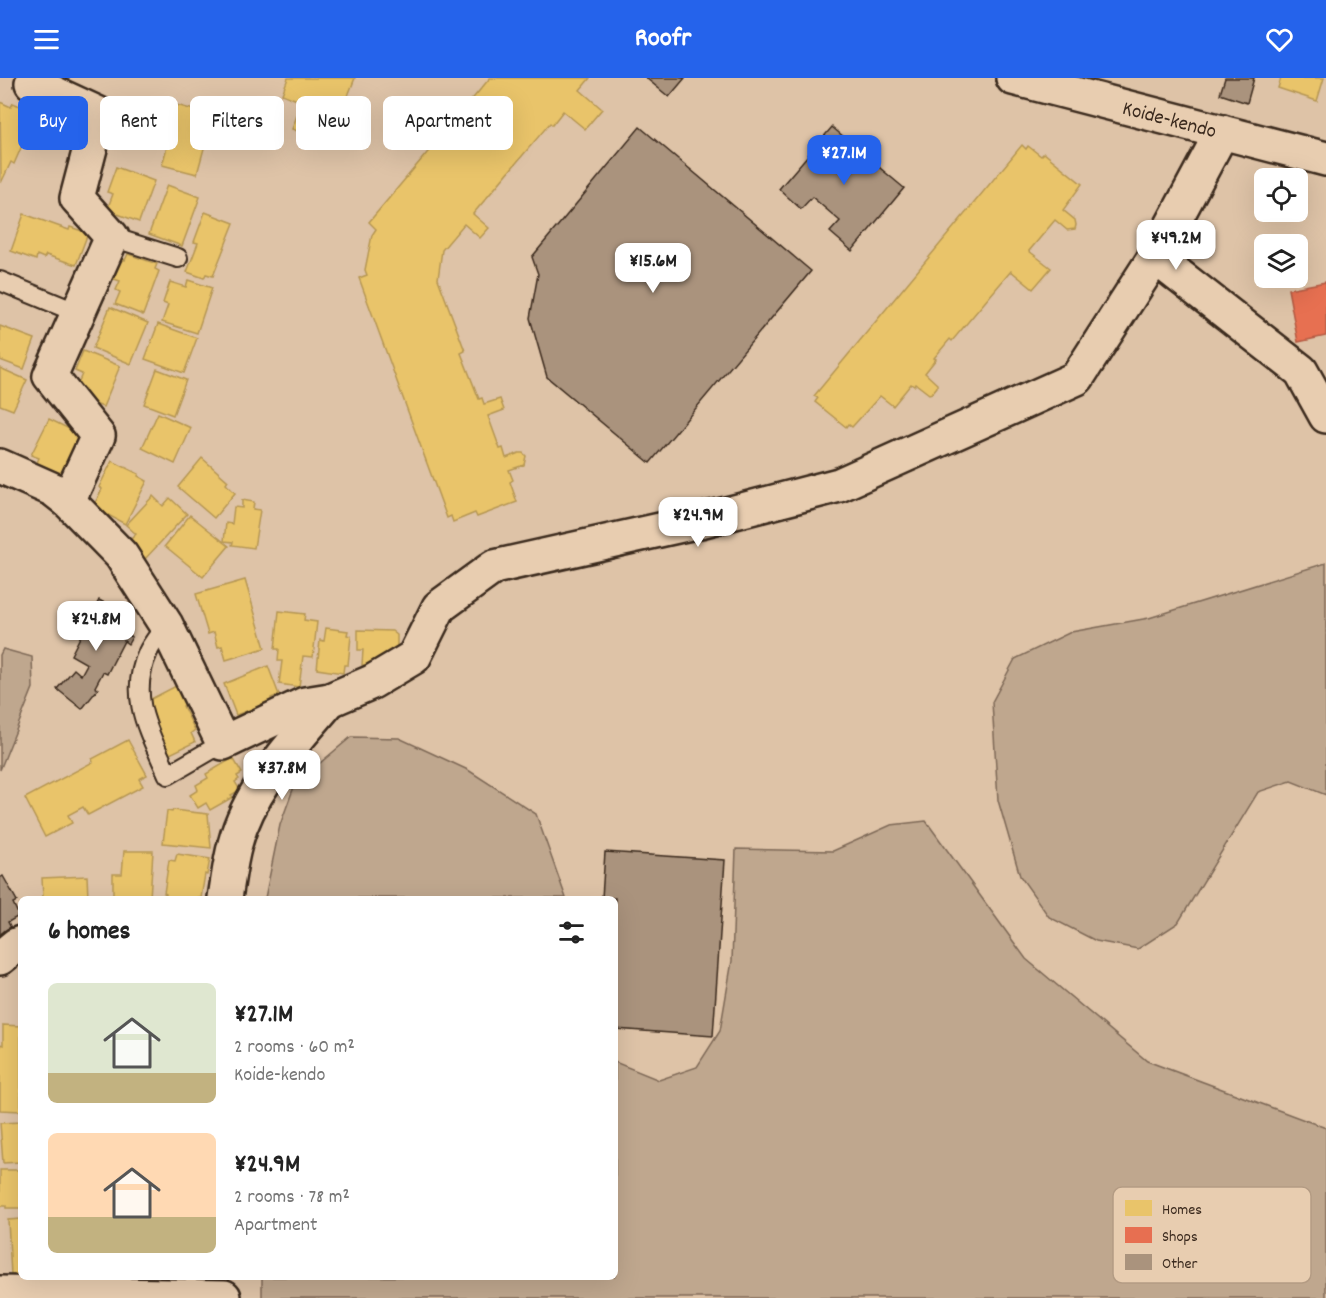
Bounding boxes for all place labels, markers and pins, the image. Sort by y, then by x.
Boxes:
pin: ¥27.1M [795,135,893,186]
pin: ¥49.2M [1127,220,1225,271]
pin: ¥15.6M [604,243,702,294]
pin: ¥24.9M [649,497,747,548]
pin: ¥24.8M [47,601,145,652]
pin: ¥37.8M [233,750,331,801]

